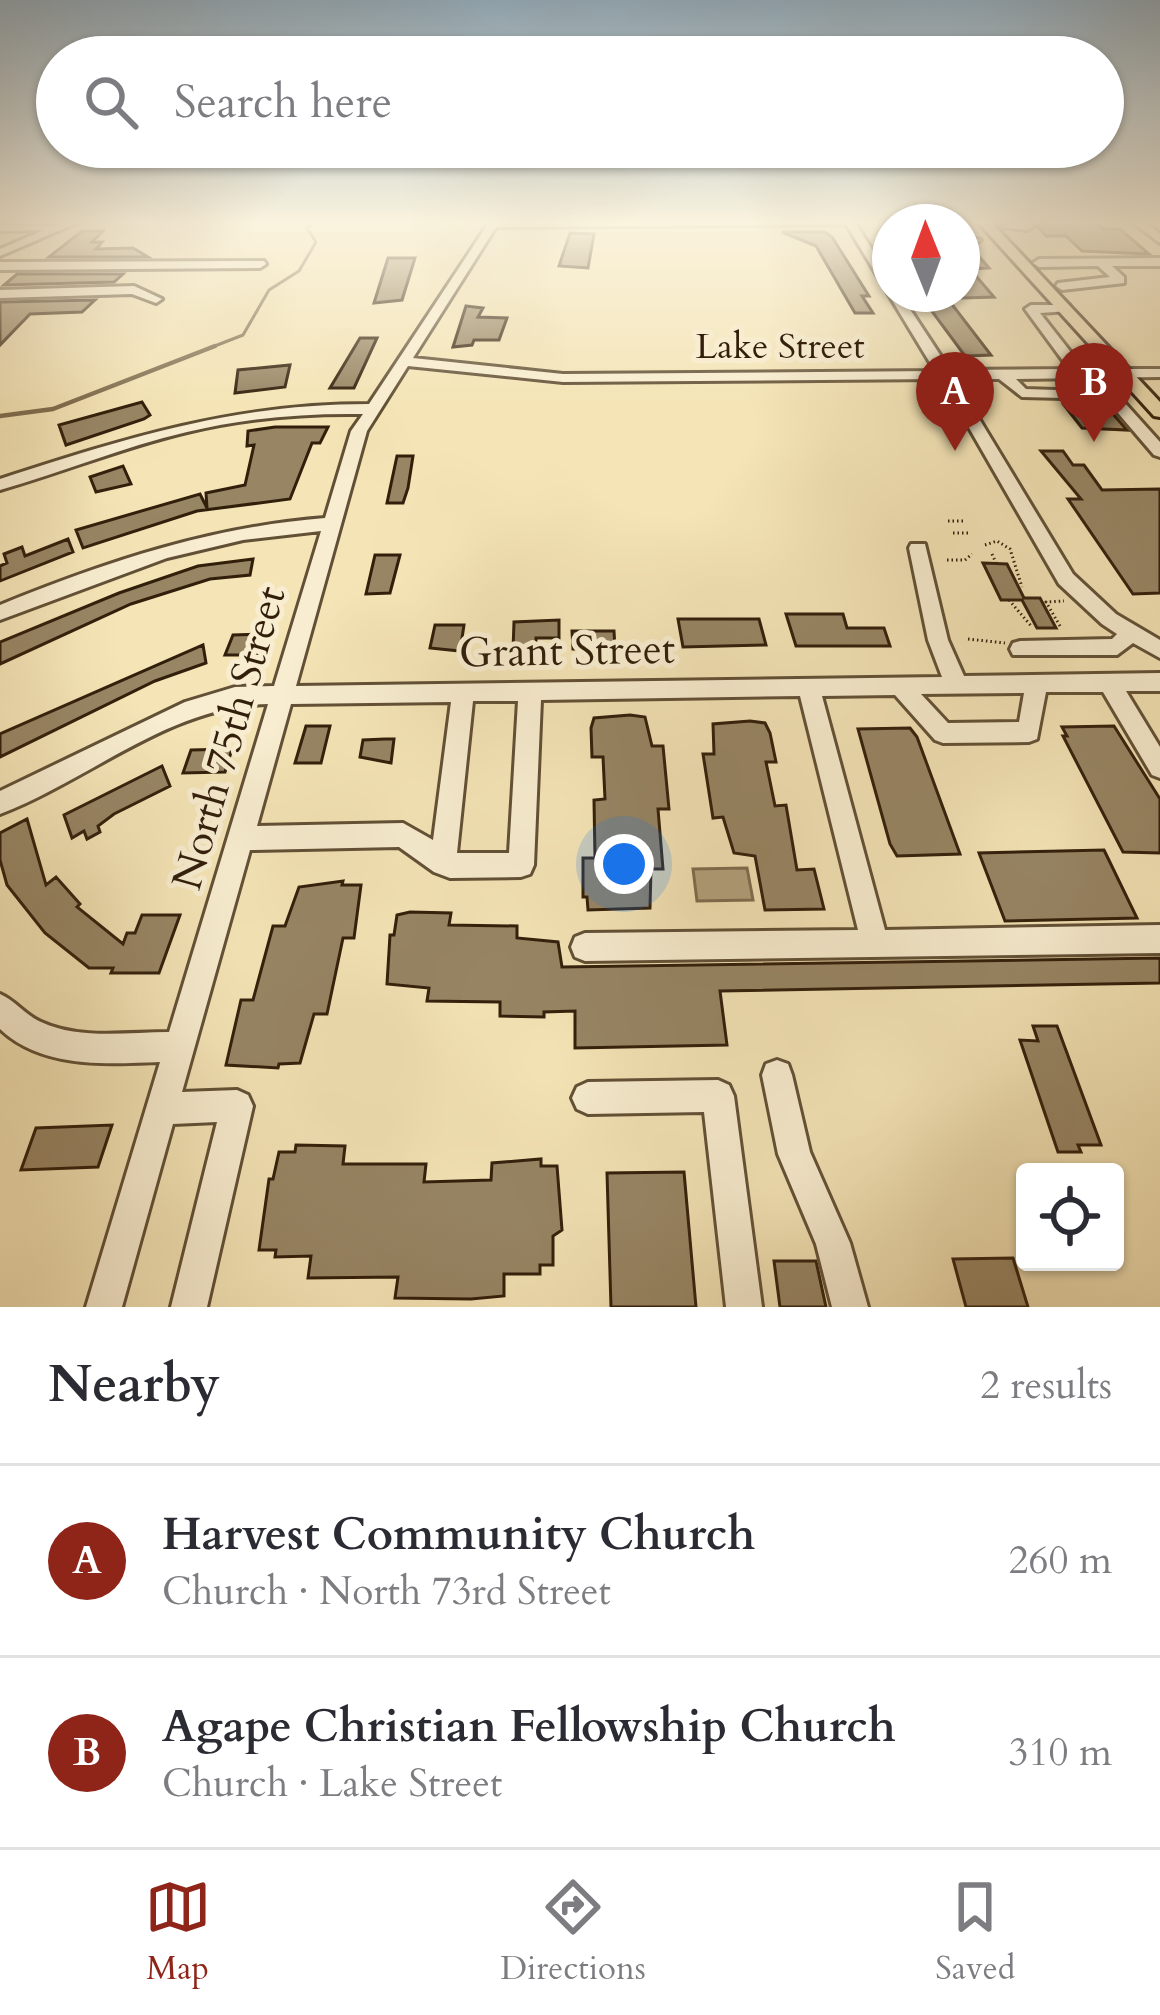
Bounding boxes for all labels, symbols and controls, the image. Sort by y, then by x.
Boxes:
search box [36,36,1124,168]
icon: search [78,69,144,135]
text: Search here [174,72,392,133]
north arrow [872,204,980,312]
street label: Lake Street [695,322,865,371]
pin: B [1055,343,1133,442]
pin: A [916,352,994,451]
street label: North 75th Street [158,580,300,896]
street label: Grant Street [458,621,676,681]
your location [594,834,654,894]
map controls [1016,1163,1124,1271]
button: locate [1016,1163,1124,1271]
text: Nearby [48,1350,220,1420]
text: 2 results [980,1359,1112,1412]
text: Harvest Community Church [162,1504,755,1565]
text: A [72,1534,102,1587]
text: 260 m [1009,1534,1112,1587]
text: Church · North 73rd Street [162,1565,611,1618]
text: Agape Christian Fellowship Church [162,1696,896,1757]
text: B [73,1726,101,1779]
text: 310 m [1009,1726,1112,1779]
text: Church · Lake Street [162,1757,502,1810]
tab: Map [145,1874,211,1991]
tab: Directions [500,1874,646,1991]
tab: Saved [935,1874,1015,1991]

